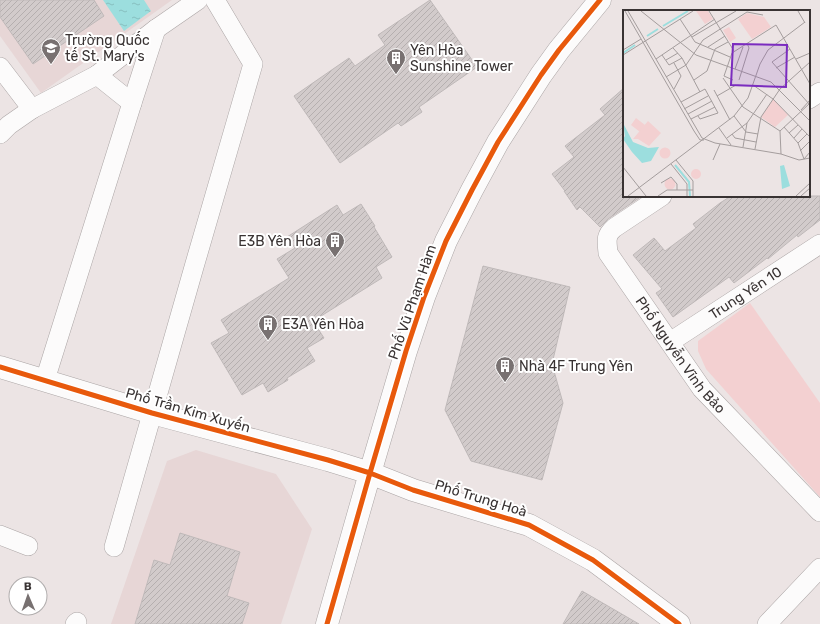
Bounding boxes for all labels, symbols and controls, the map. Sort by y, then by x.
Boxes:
inset map [623,10,810,197]
place label: Trường Quốc tế St. Mary's [65,31,150,65]
school or university icon: Trường Quốc tế St. Mary's [40,37,62,65]
place label: Yên Hòa Sunshine Tower [410,42,514,75]
building icon: Yên Hòa Sunshine Tower [385,47,407,75]
building icon: E3B Yên Hòa [324,230,346,258]
place label: E3B Yên Hòa [238,233,321,250]
street label: Phố Vũ Phạm Hàm [384,242,440,362]
street label: Trung Yên 10 [706,263,785,323]
street label: Phố Nguyễn Vĩnh Bảo [632,293,729,417]
building icon: E3A Yên Hòa [257,313,279,341]
place label: E3A Yên Hòa [282,316,364,333]
building icon: Nhà 4F Trung Yên [494,355,516,383]
place label: Nhà 4F Trung Yên [519,358,633,375]
street label: Phố Trần Kim Xuyến [124,384,252,436]
street label: Phố Trung Hoà [433,475,529,521]
north arrow [8,576,48,616]
text: B [24,580,32,593]

